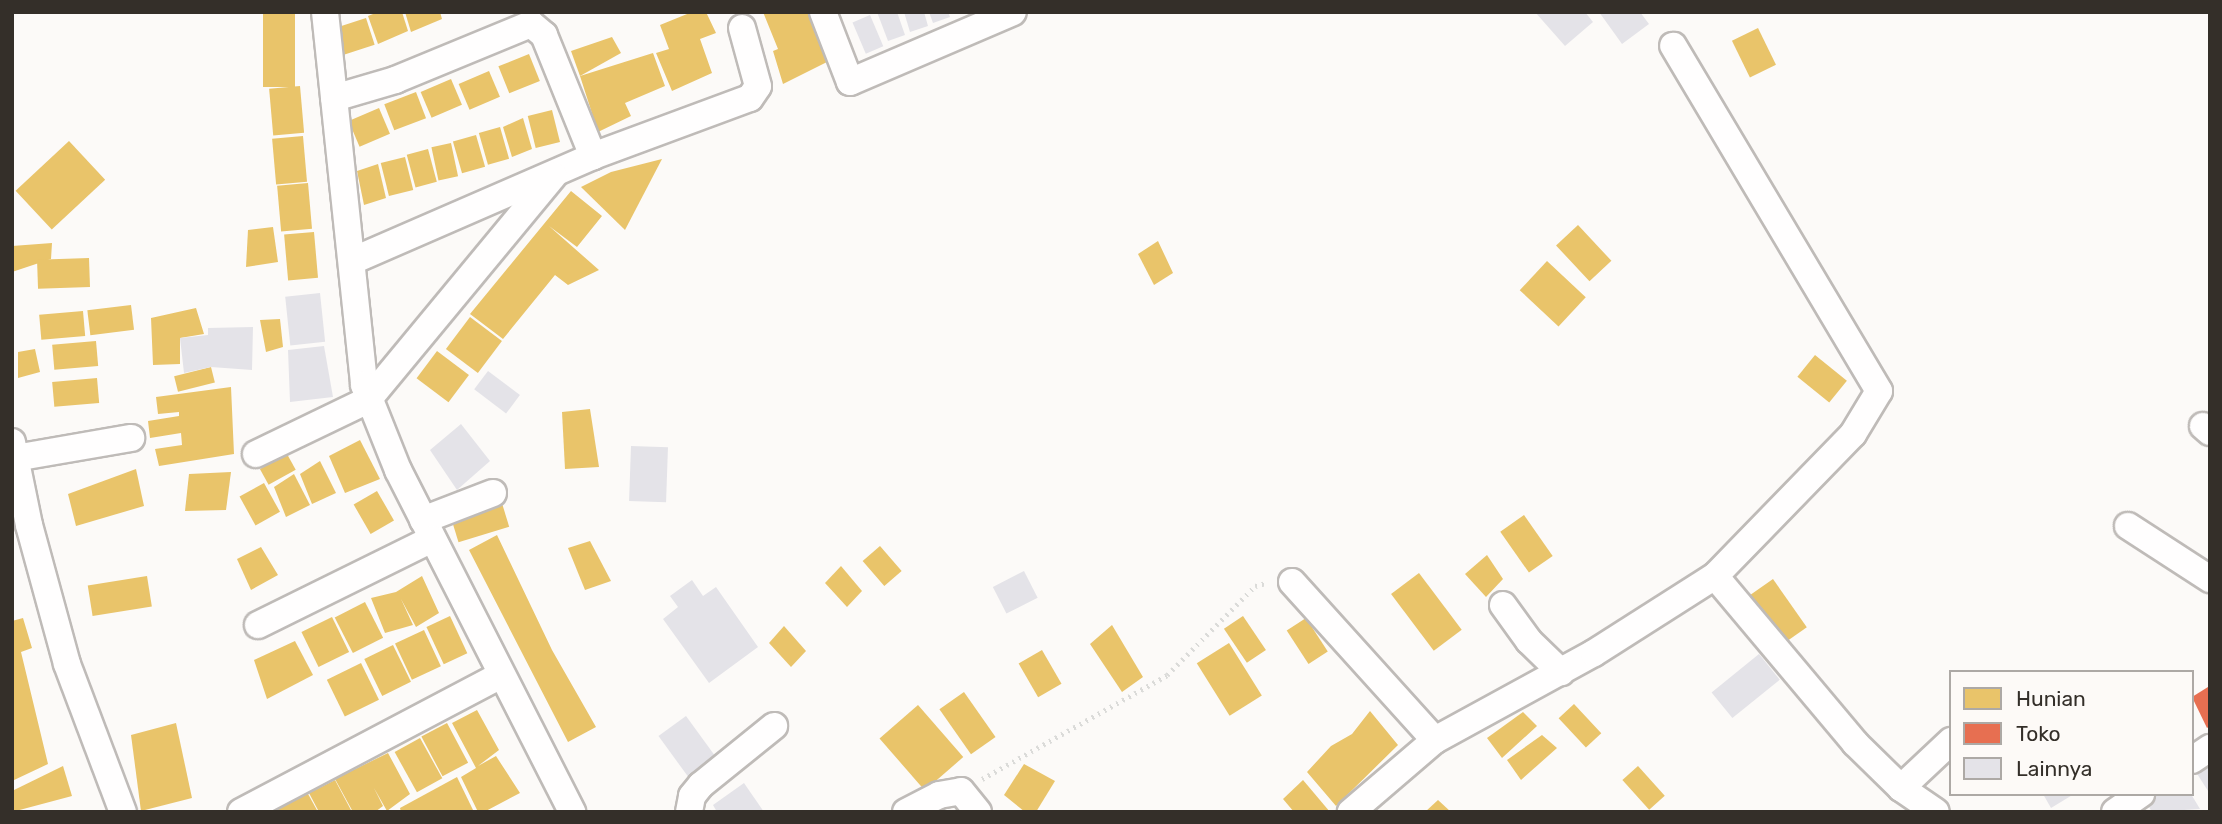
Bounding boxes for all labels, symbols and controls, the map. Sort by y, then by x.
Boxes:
legend [1949,670,2194,796]
text: Hunian [2016,686,2086,711]
text: Toko [2016,721,2061,746]
text: Lainnya [2016,756,2092,781]

